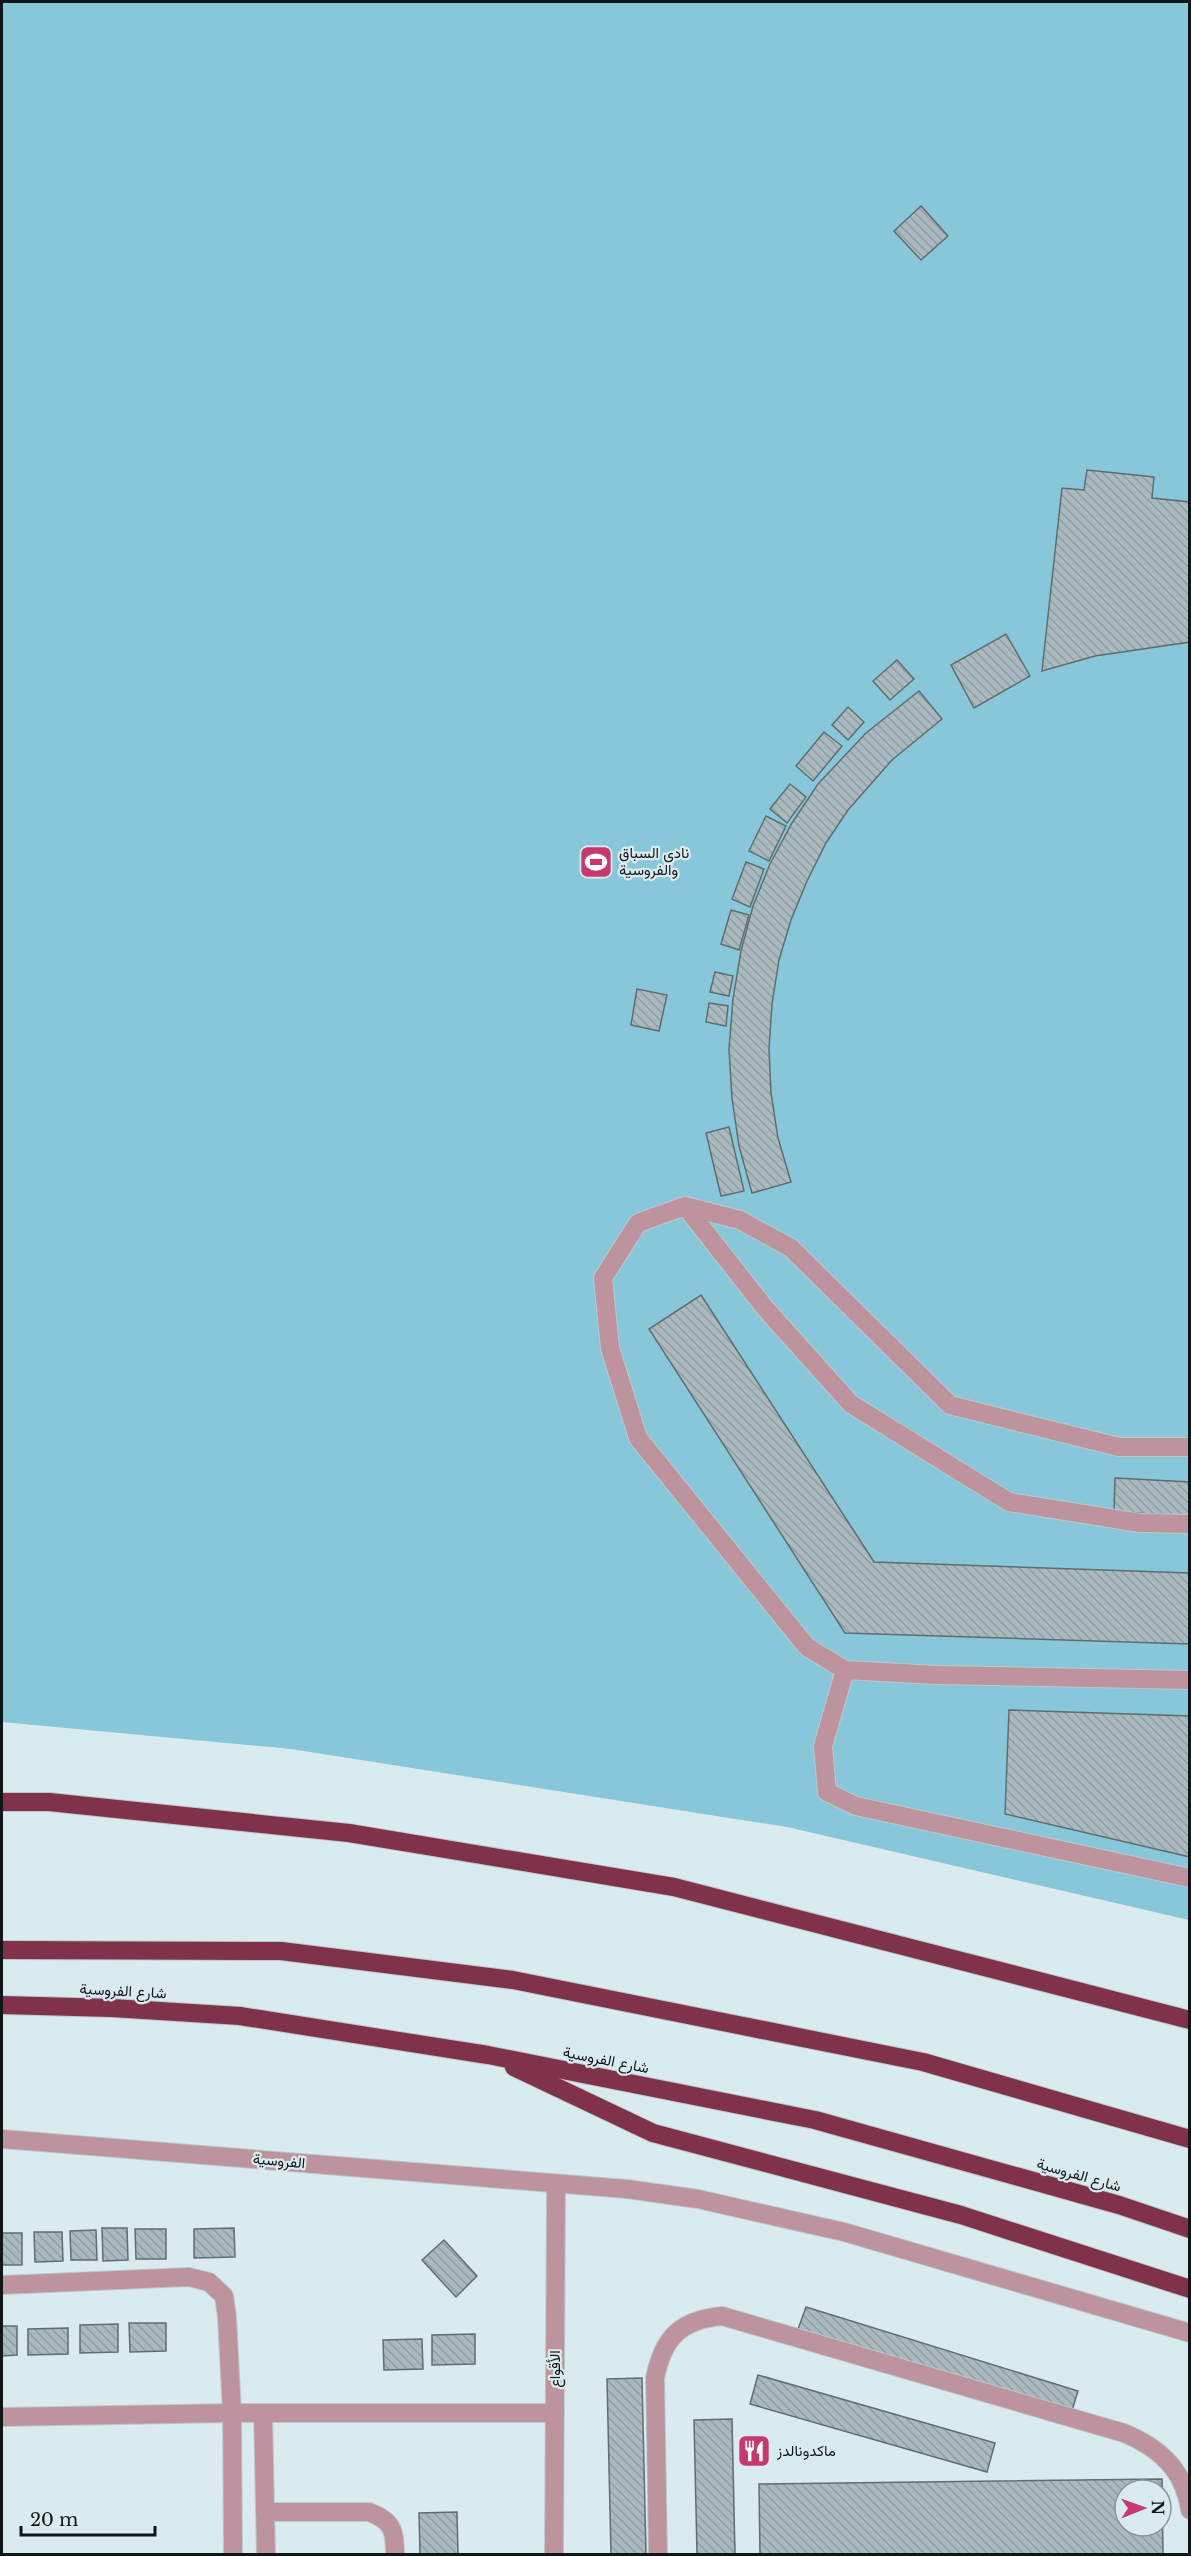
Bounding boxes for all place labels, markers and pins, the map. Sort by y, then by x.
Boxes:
place label: نادي السباق والفروسية [619,843,689,879]
sports icon: نادي السباق والفروسية [578,844,614,880]
restaurant icon: ماكدونالدز [736,2433,772,2469]
place label: ماكدونالدز [776,2441,836,2460]

